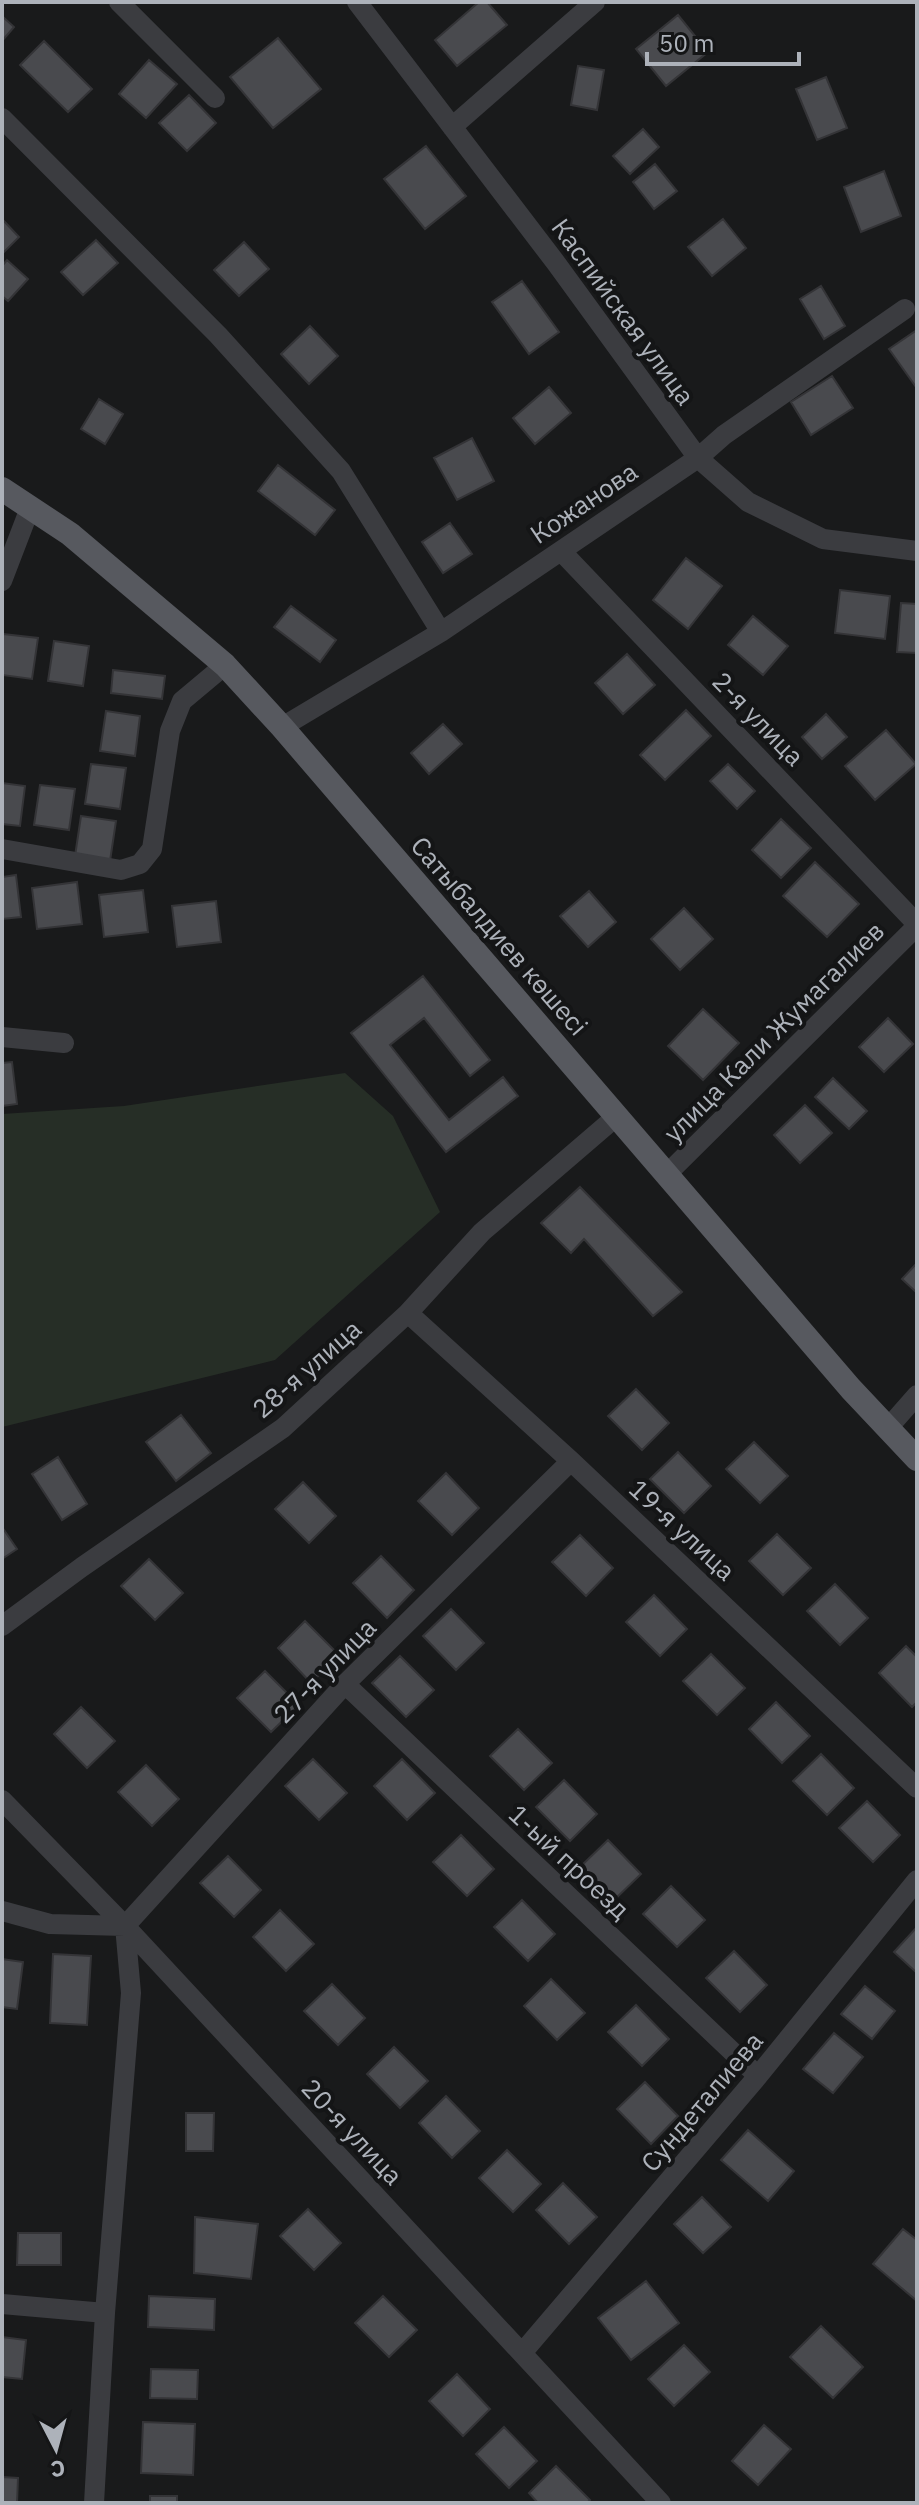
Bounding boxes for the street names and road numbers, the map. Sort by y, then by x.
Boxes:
street label: Каспийская улица [545,211,703,412]
street label: Кожанова [523,454,644,551]
street label: 2-я улица [705,664,812,773]
street label: Сатыбалдиев көшесі [404,829,596,1042]
street label: улица Кали Жумагалиев [656,914,891,1149]
street label: 28-я улица [245,1312,368,1425]
street label: 19-я улица [622,1471,743,1587]
street label: 27-я улица [266,1610,383,1730]
street label: 1-ый проезд [502,1796,637,1926]
street label: Сундеталиева [633,2024,770,2178]
street label: 20-я улица [295,2071,411,2192]

